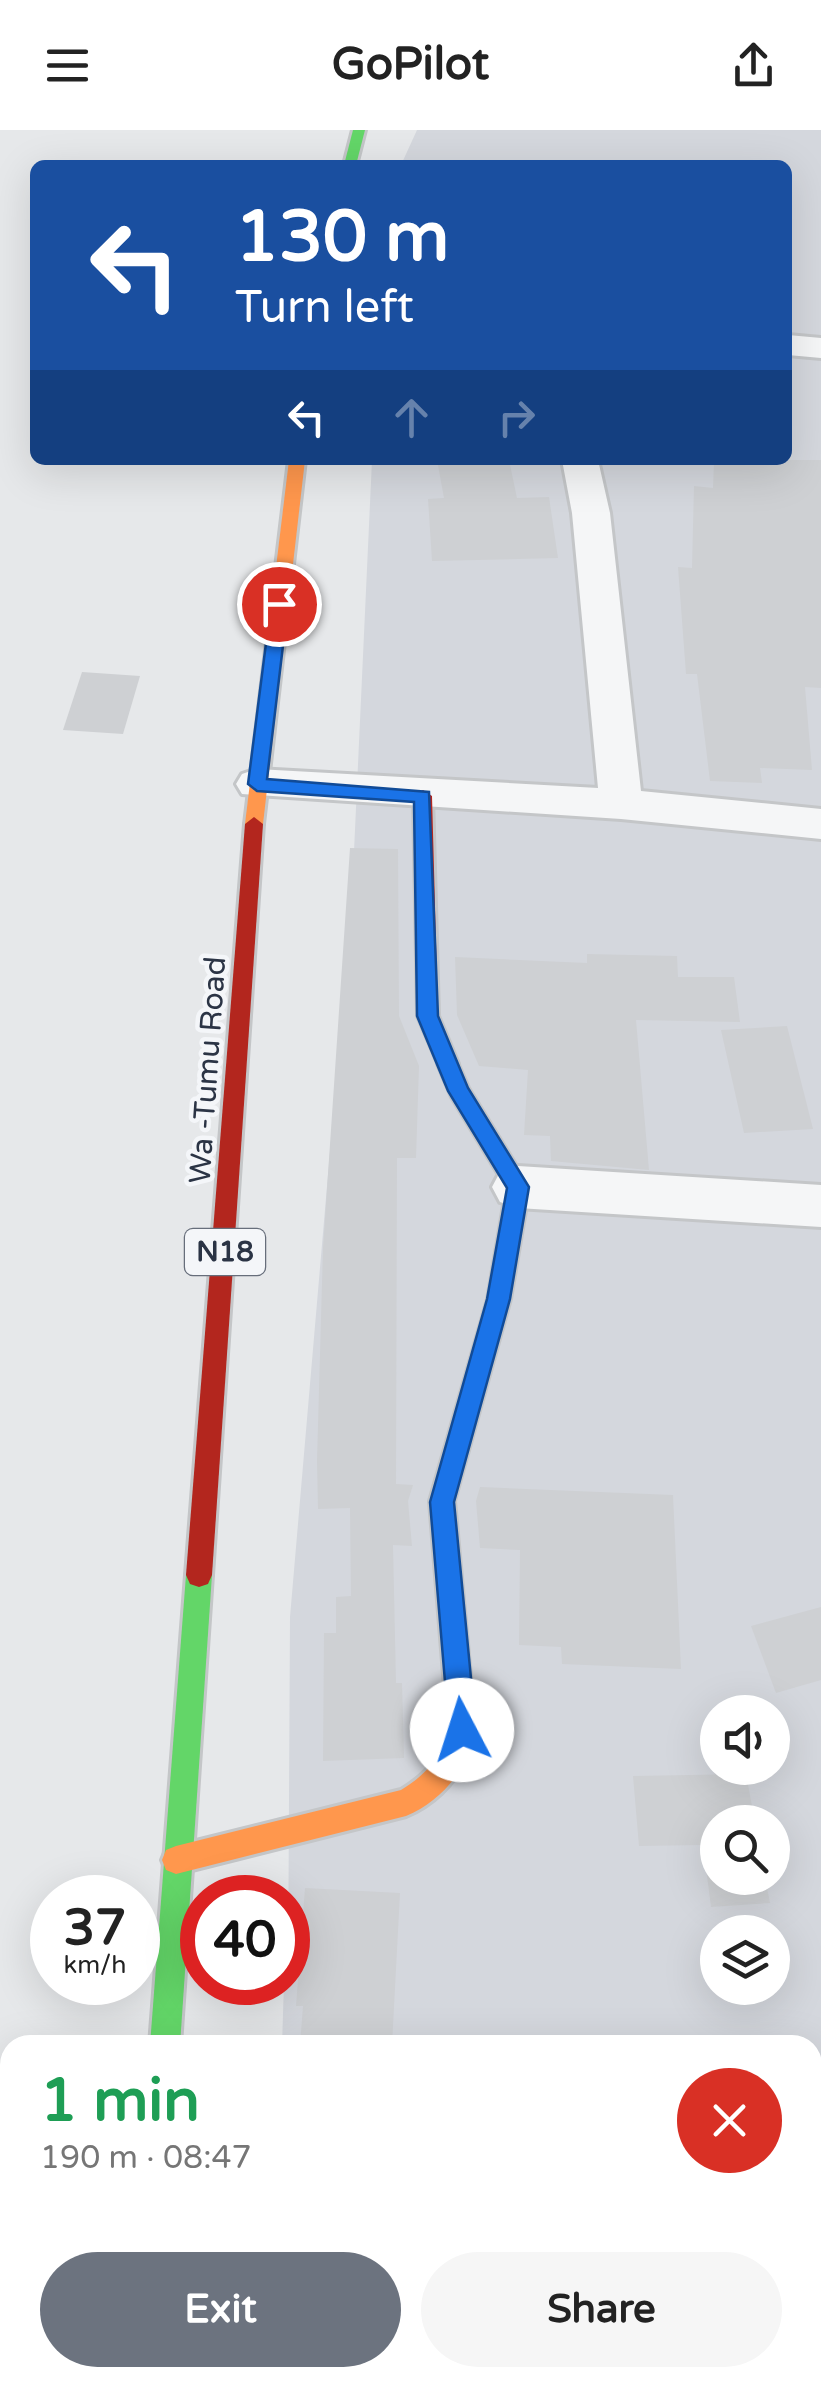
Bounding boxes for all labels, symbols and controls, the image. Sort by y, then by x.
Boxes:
icon: menu [40,38,95,93]
text: GoPilot [332,38,489,92]
icon: share [726,38,781,93]
text: 130 m [235,196,449,280]
icon: left [70,200,200,330]
text: Turn left [235,281,414,335]
icon: left [279,390,334,445]
icon: ahead [384,390,439,445]
icon: right [489,390,544,445]
pin [237,562,322,647]
icon: arrive [252,577,307,632]
street label: Wa -Tumu Road [182,955,234,1185]
road number: N18 [185,1229,265,1275]
position arrow [410,1678,514,1782]
map controls [700,1695,790,2005]
button: sound [700,1695,790,1785]
button: search [700,1805,790,1895]
speed limit sign: 40 [180,1875,310,2005]
text: 37 [64,1898,126,1958]
button: layers [700,1915,790,2005]
text: km/h [64,1950,126,1980]
text: 1 min [40,2065,200,2137]
button: close [677,2068,782,2173]
text: 190 m · 08:47 [40,2139,252,2177]
button: Exit [40,2252,401,2367]
button: Share [421,2252,782,2367]

